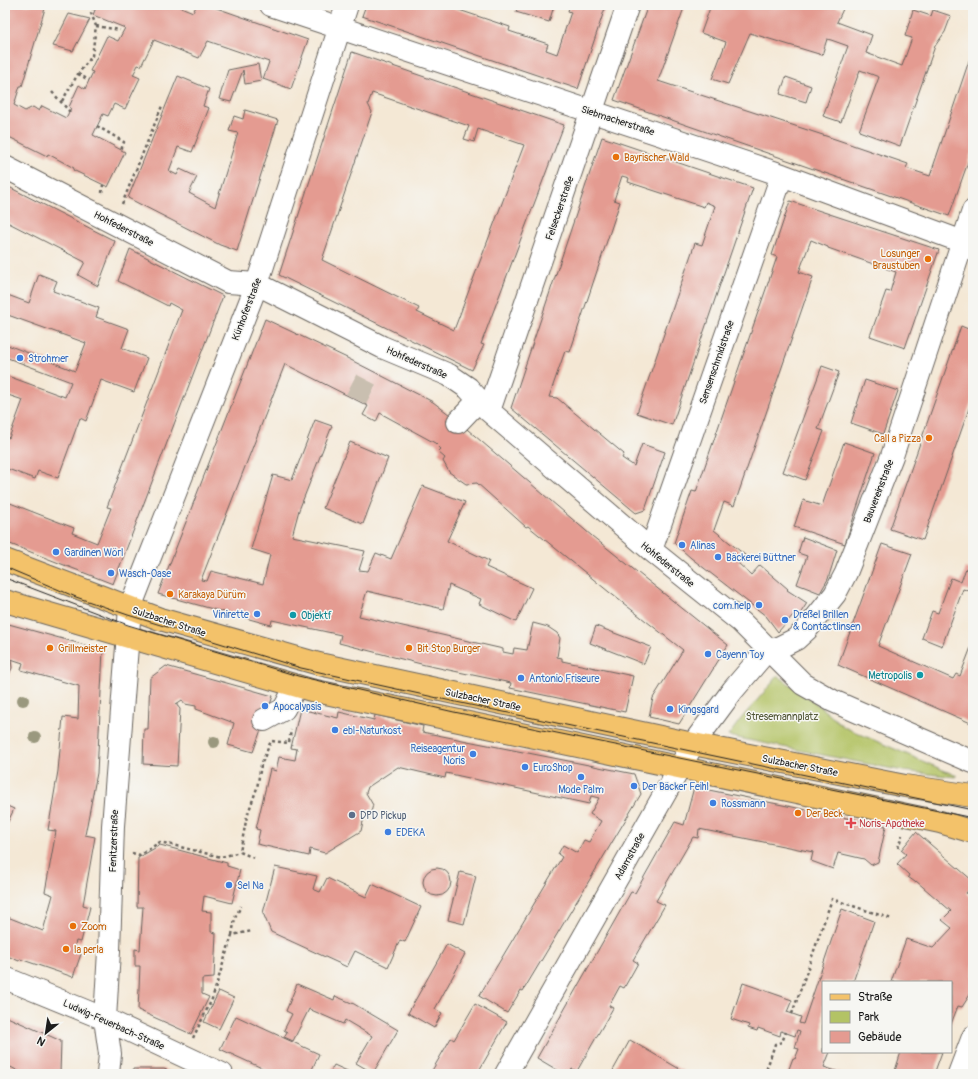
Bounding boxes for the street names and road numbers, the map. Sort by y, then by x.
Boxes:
street label: Siebmacherstraße [580,103,656,138]
street label: Felseckerstraße [543,174,577,242]
street label: Hohfederstraße [92,209,155,249]
street label: Künhoferstraße [230,276,264,342]
street label: Sensenschmidstraße [697,319,737,406]
street label: Hohfederstraße [384,344,449,382]
street label: Bauvereinstraße [861,458,897,525]
street label: Hohfederstraße [638,540,697,590]
street label: Sulzbacher Straße [130,604,207,640]
street label: Sulzbacher Straße [444,686,522,714]
street label: Sulzbacher Straße [761,753,839,779]
street label: Fenitzerstraße [107,809,121,873]
street label: Adamstraße [612,831,648,882]
street label: Ludwig-Feuerbach-Straße [61,997,166,1053]

